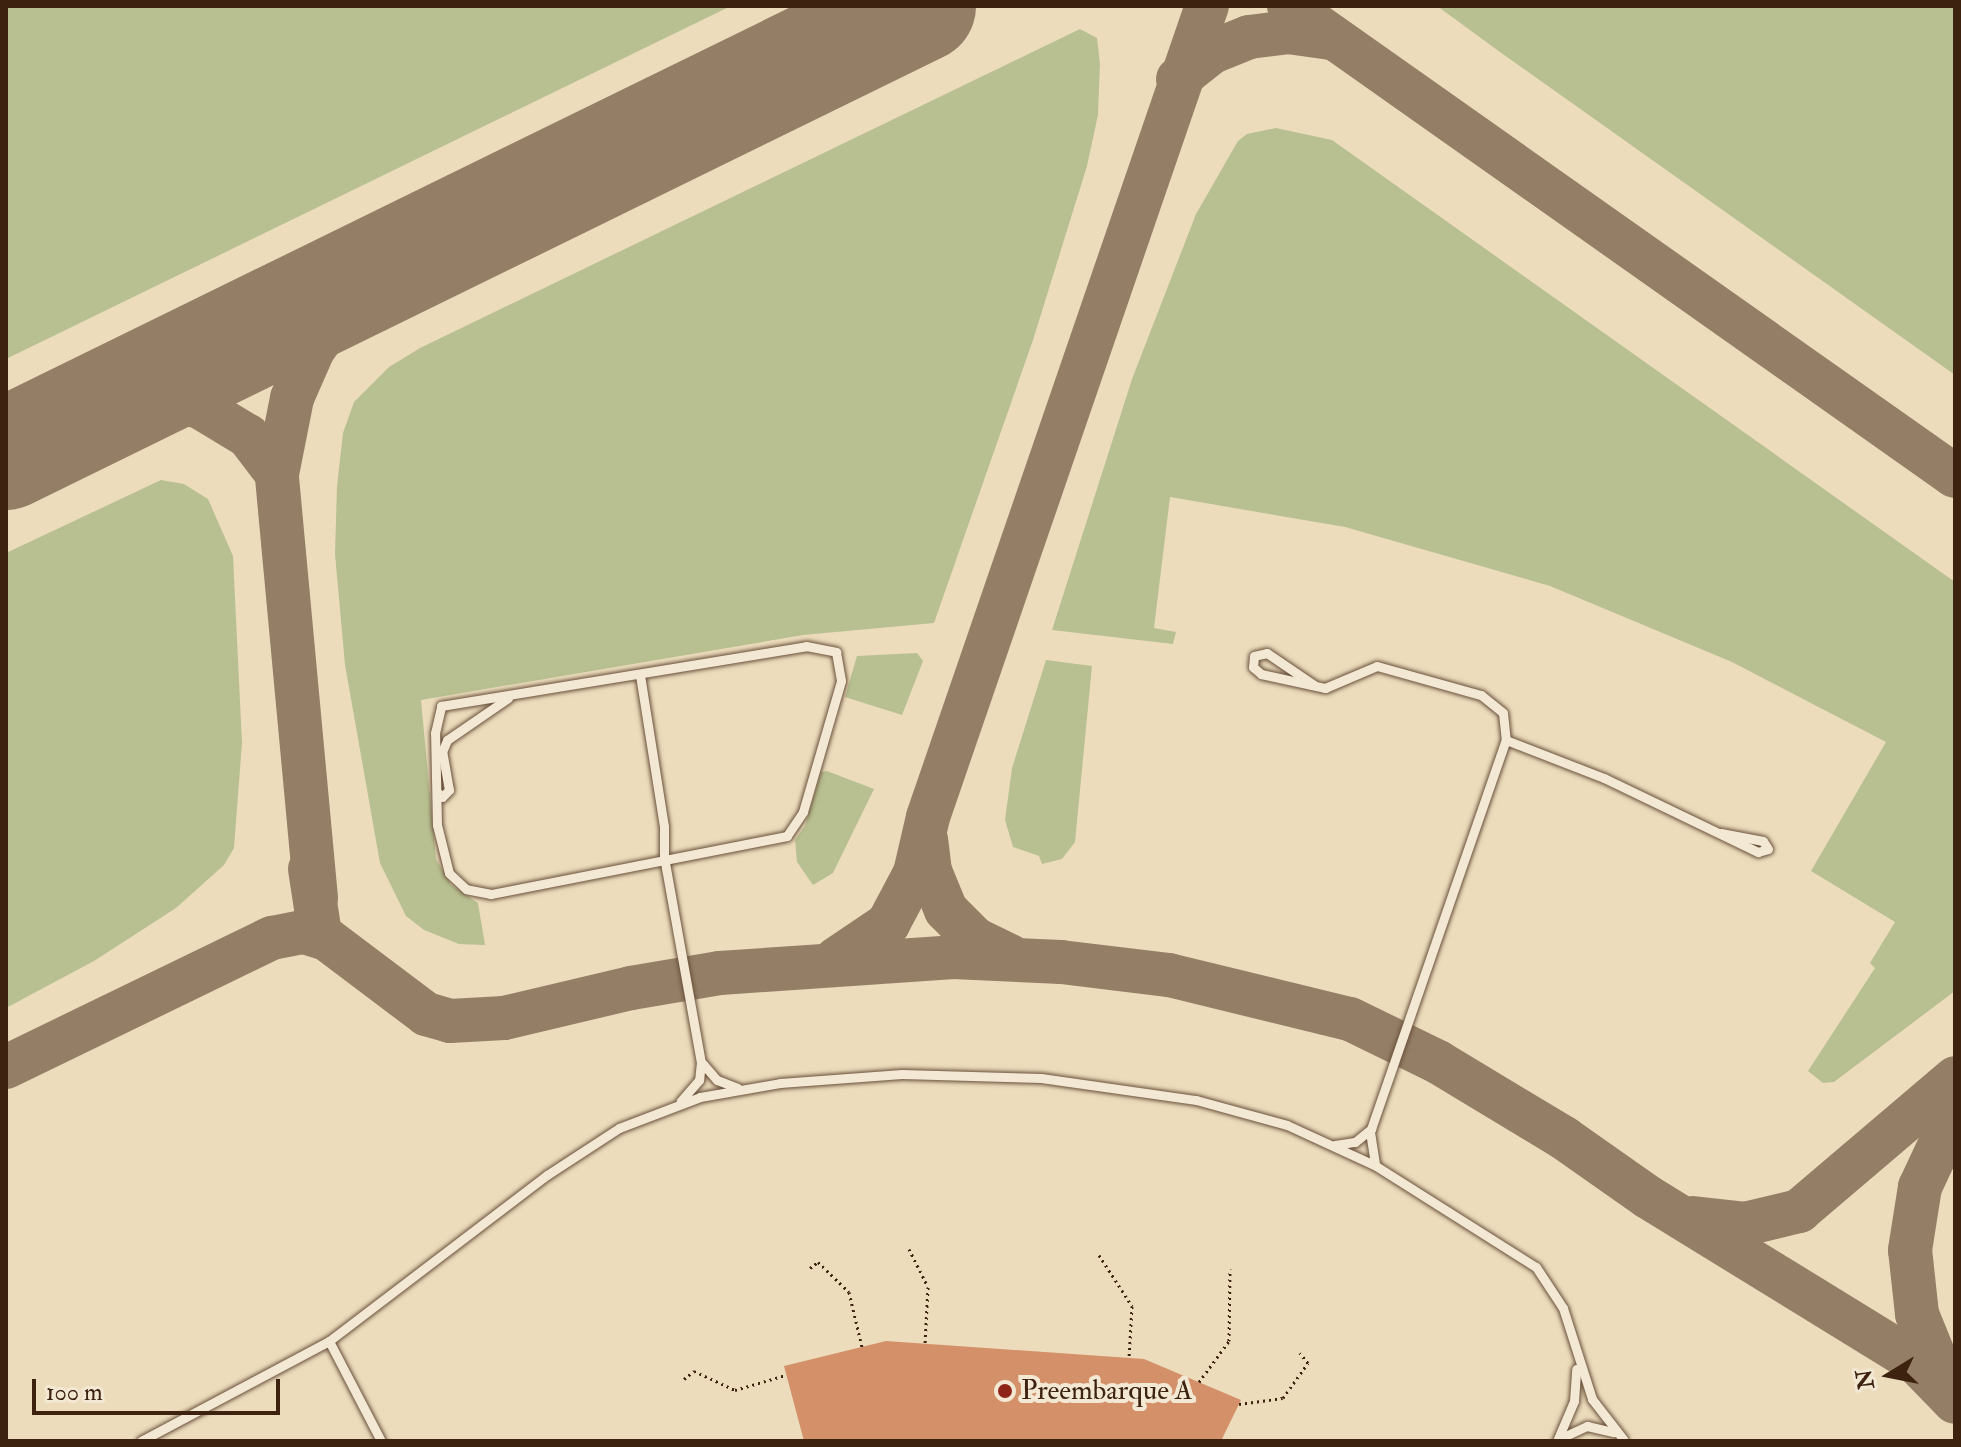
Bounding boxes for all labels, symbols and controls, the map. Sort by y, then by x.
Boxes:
north arrow [1849,1335,1929,1415]
scale bar [36,1363,284,1413]
text: N [1850,1367,1881,1391]
place label: Preembarque A [1021,1374,1193,1408]
text: 100 m [46,1377,103,1408]
marker: Preembarque A [996,1382,1014,1400]

